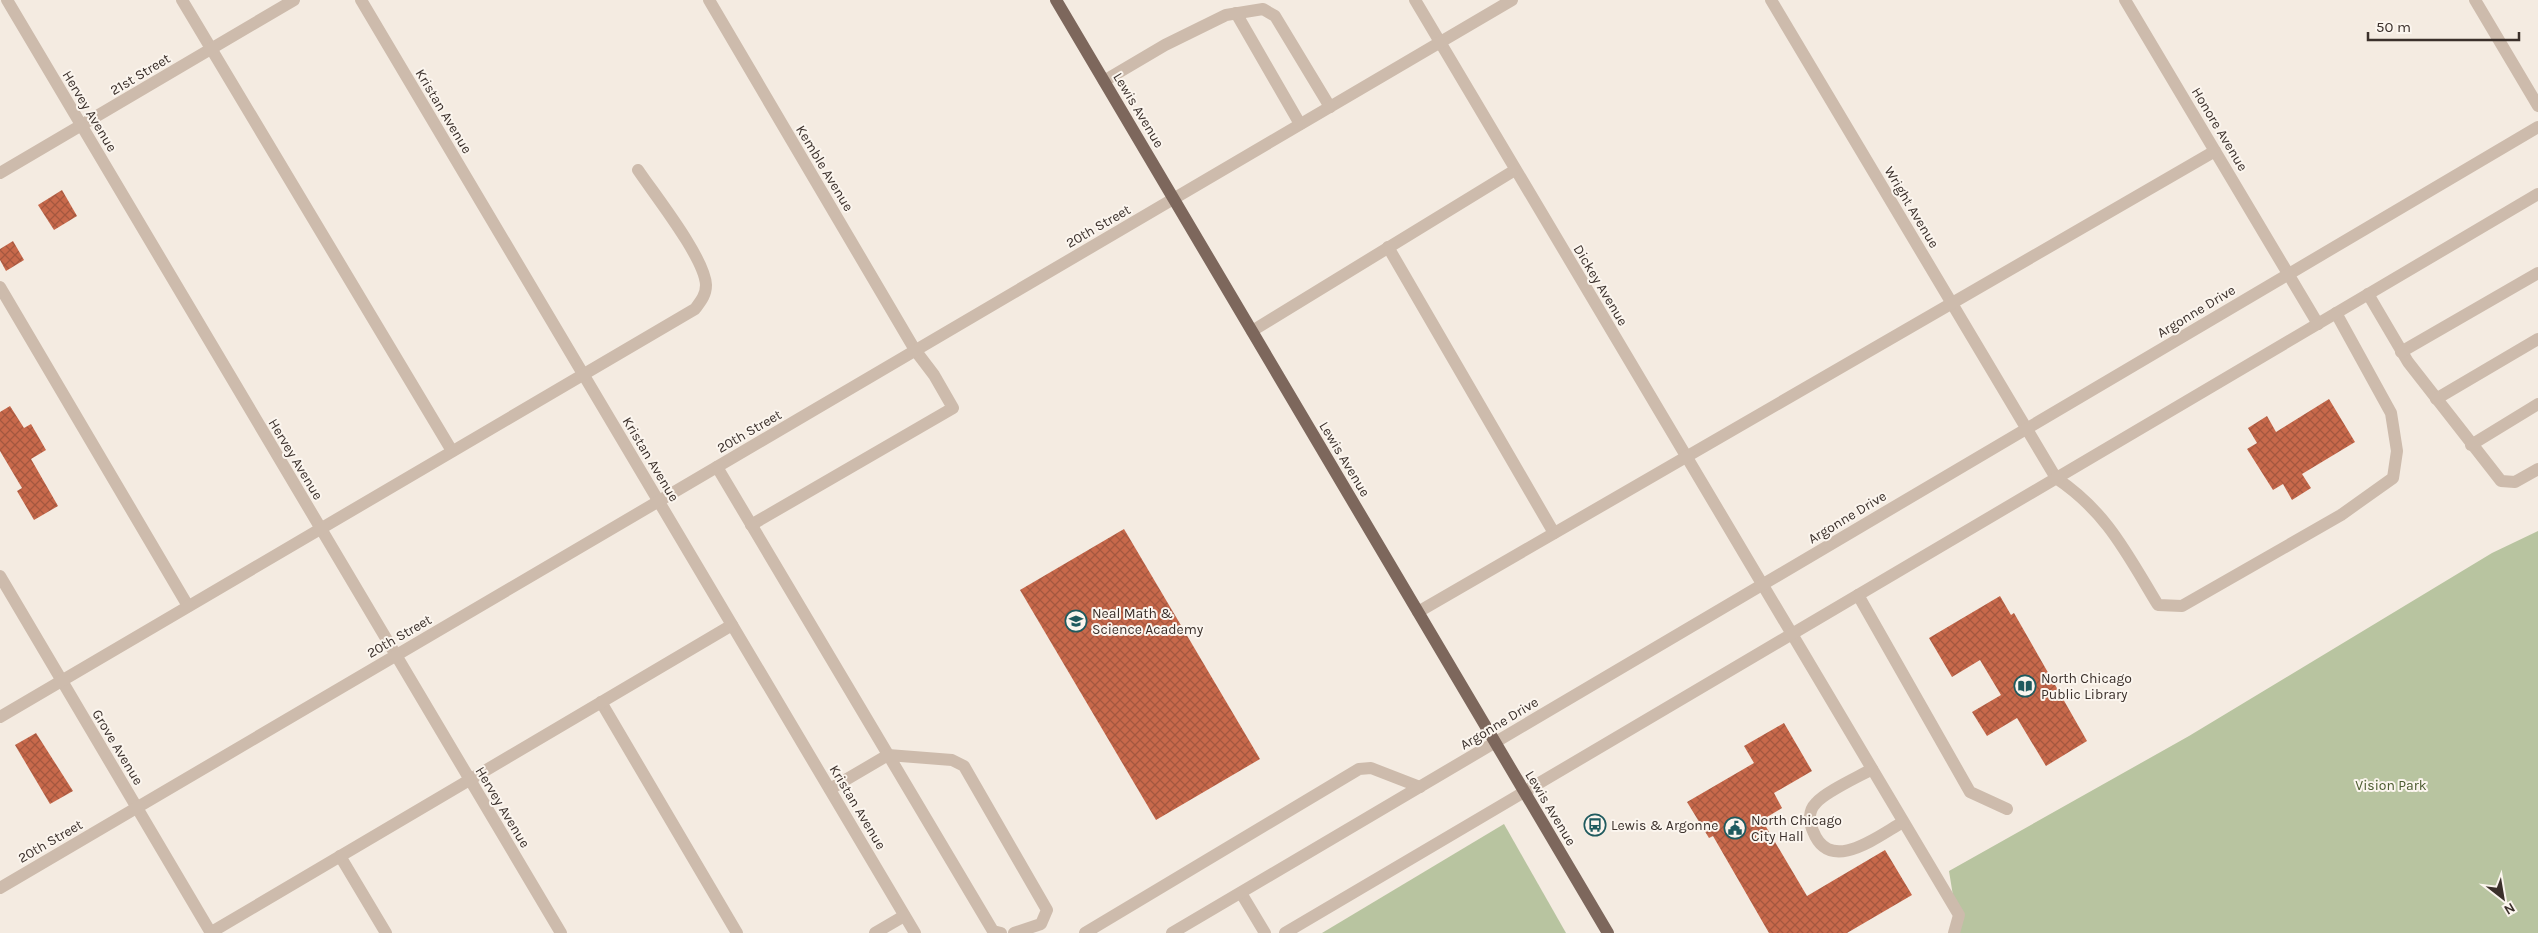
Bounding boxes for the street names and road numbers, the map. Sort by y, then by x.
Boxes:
street label: 21st Street [107,50,173,99]
street label: Kristan Avenue [412,66,476,157]
street label: Hervey Avenue [59,68,120,155]
street label: Lewis Avenue [1109,70,1168,151]
street label: Honore Avenue [2188,84,2251,174]
street label: Kemble Avenue [792,122,857,214]
street label: Wright Avenue [1881,163,1943,251]
street label: 20th Street [1063,201,1134,252]
street label: Dickey Avenue [1570,242,1631,329]
street label: Argonne Drive [2154,281,2239,342]
street label: 20th Street [714,406,785,457]
street label: Kristan Avenue [619,414,683,505]
street label: Hervey Avenue [265,416,326,503]
street label: Lewis Avenue [1315,419,1374,500]
street label: Argonne Drive [1805,487,1890,548]
street label: 20th Street [364,611,435,662]
street label: Argonne Drive [1457,693,1542,754]
street label: Grove Avenue [88,706,147,788]
street label: Kristan Avenue [826,762,890,853]
street label: Hervey Avenue [472,764,533,851]
street label: Lewis Avenue [1521,768,1580,849]
street label: 20th Street [15,816,86,867]

